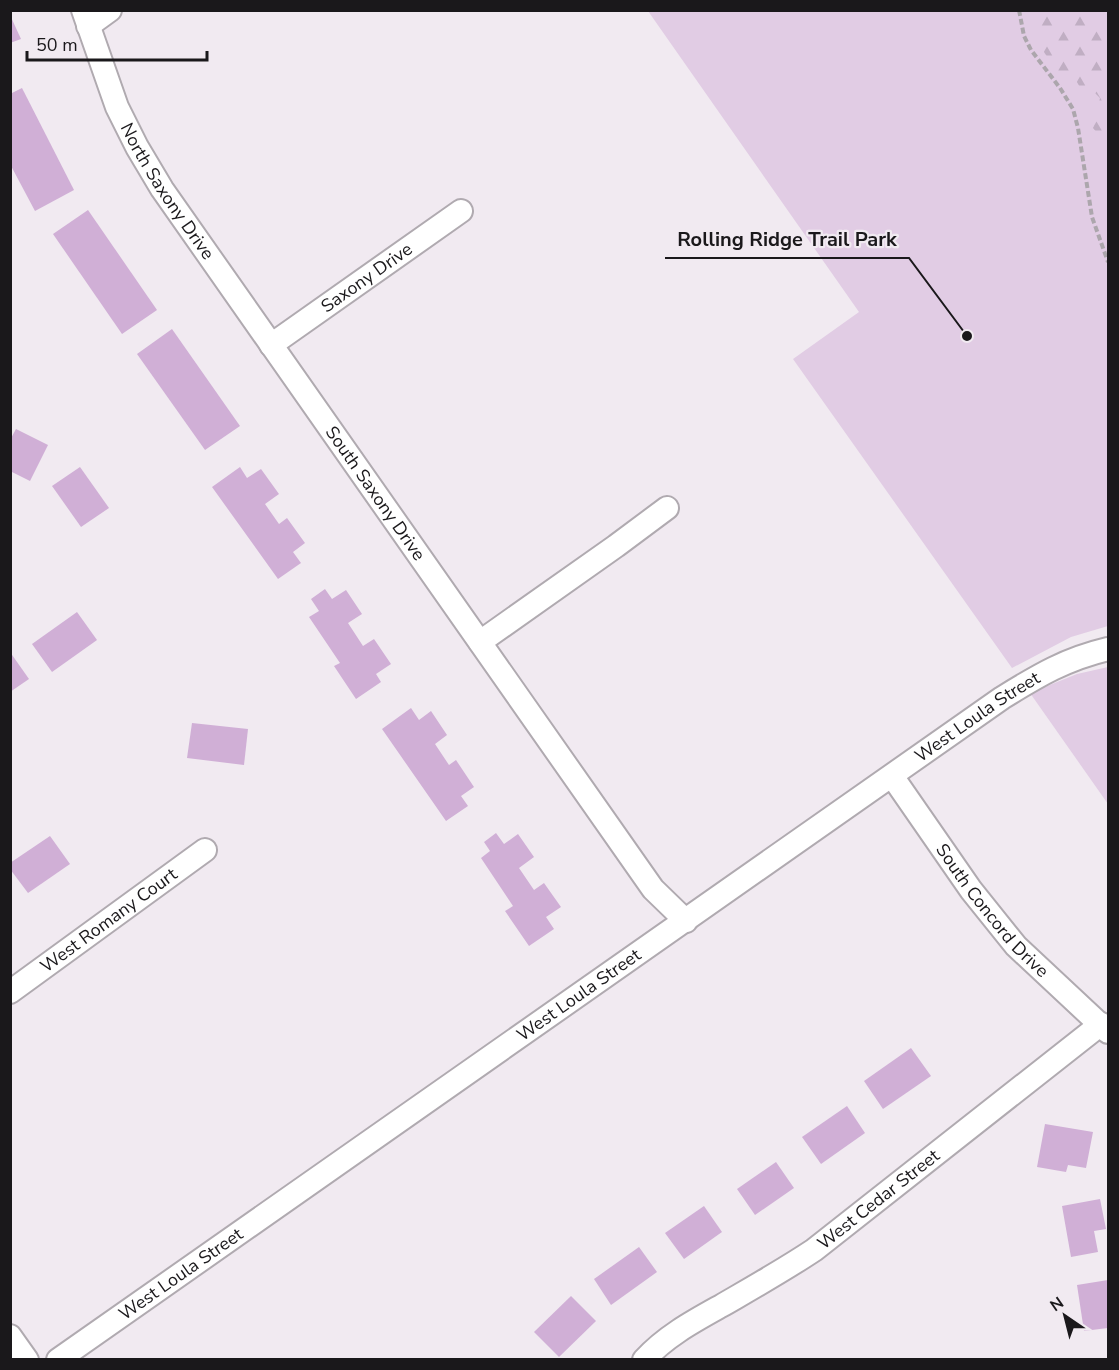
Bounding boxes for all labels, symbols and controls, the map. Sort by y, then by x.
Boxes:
scale bar [27,24,207,62]
text: 50 m [36,33,78,57]
street label: North Saxony Drive [115,119,220,264]
callout: Rolling Ridge Trail Park [665,220,909,258]
text: Rolling Ridge Trail Park [677,226,898,253]
street label: Saxony Drive [316,237,417,318]
street label: South Saxony Drive [320,421,431,565]
street label: West Loula Street [910,665,1045,768]
street label: South Concord Drive [930,839,1054,983]
street label: West Romany Court [35,862,182,978]
street label: West Loula Street [512,943,646,1047]
street label: West Cedar Street [812,1143,945,1255]
street label: West Loula Street [114,1222,248,1326]
north arrow [1035,1286,1095,1346]
text: N [1046,1292,1068,1317]

